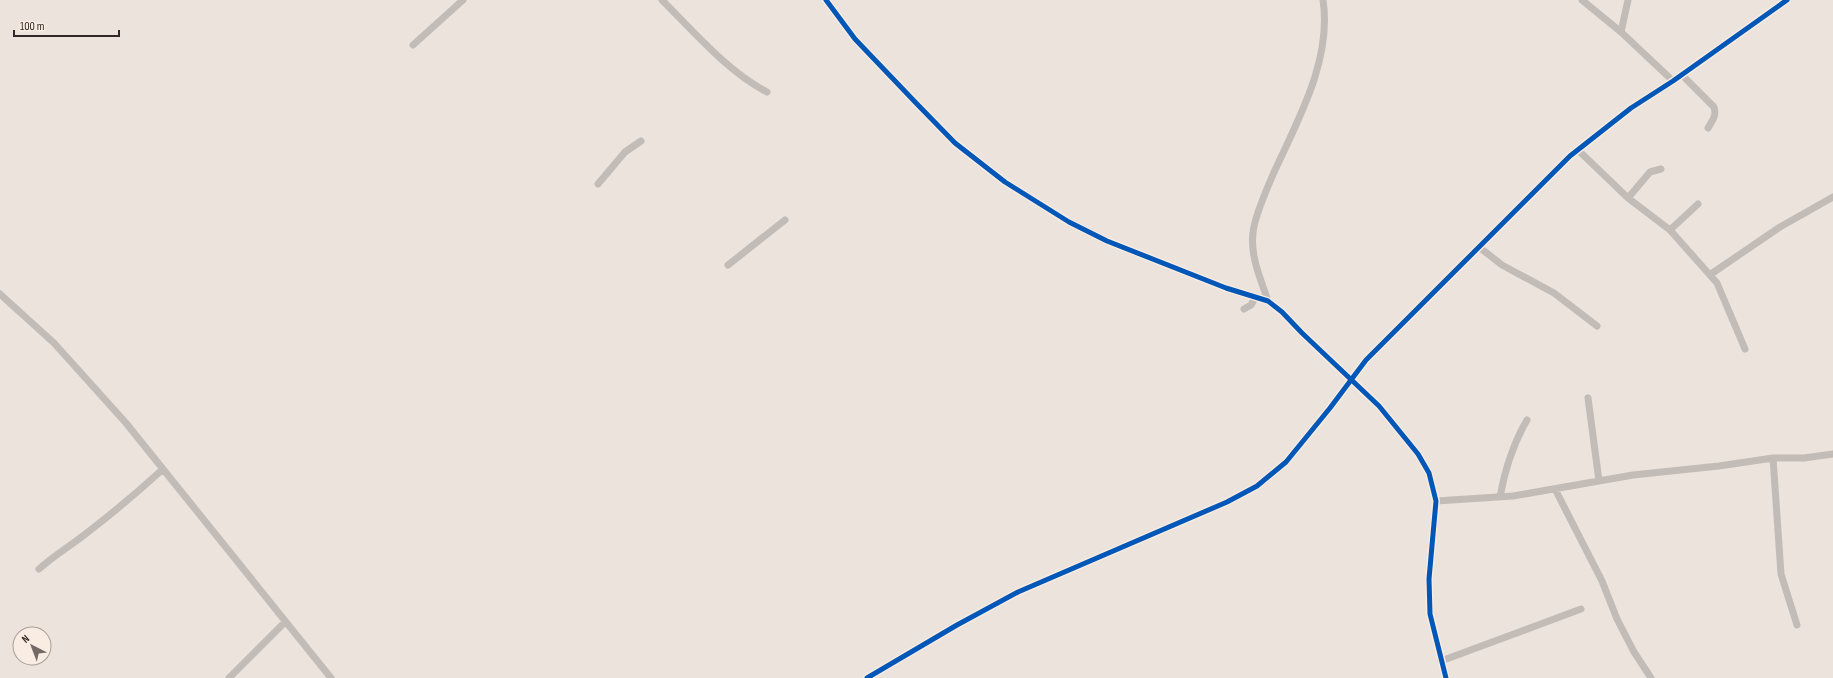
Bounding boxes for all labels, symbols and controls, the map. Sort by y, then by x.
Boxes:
scale bar [14,12,119,38]
text: 100 m [20,19,45,34]
north arrow [12,626,52,666]
text: N [19,632,32,646]

